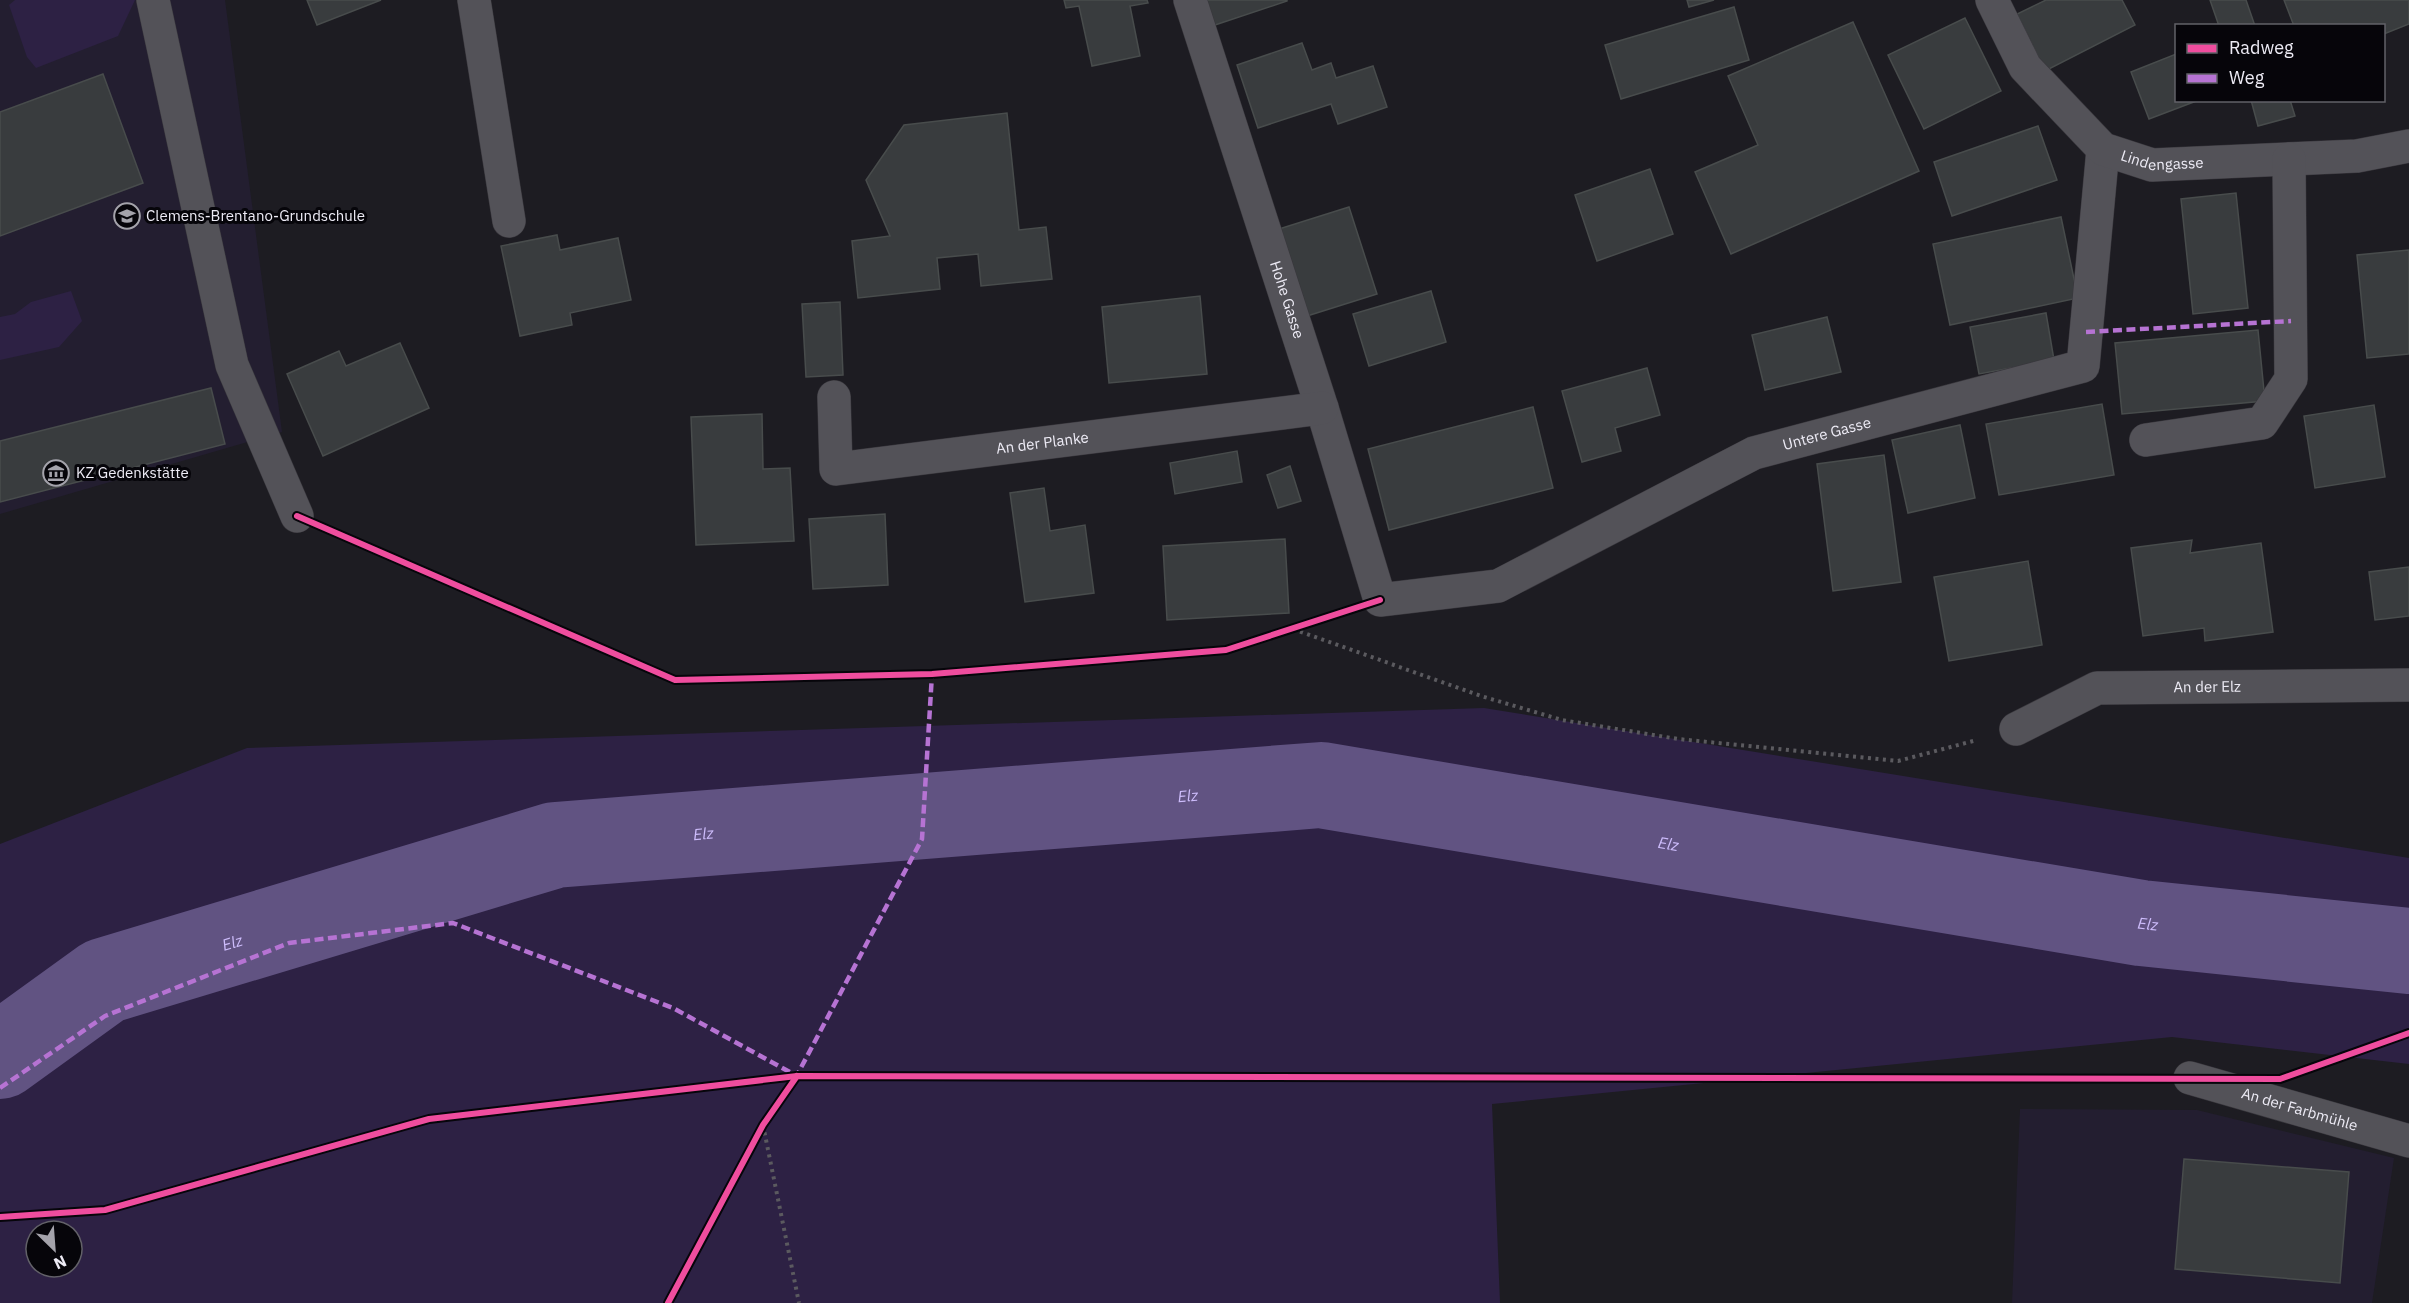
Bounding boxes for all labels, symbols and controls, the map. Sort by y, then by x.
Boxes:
legend [2175,24,2385,102]
text: Radweg [2229,36,2294,59]
text: Weg [2229,66,2265,89]
street label: Lindengasse [2118,145,2204,174]
school or university icon: Clemens-Brentano-Grundschule [112,201,142,231]
place label: Clemens-Brentano-Grundschule [146,206,365,225]
street label: Hohe Gasse [1266,258,1309,341]
street label: Untere Gasse [1780,412,1873,454]
street label: An der Planke [995,427,1090,458]
museum icon: KZ Gedenkstätte [41,458,71,488]
place label: KZ Gedenkstätte [76,463,189,482]
street label: An der Elz [2173,677,2241,696]
water label: Elz [1177,785,1200,806]
water label: Elz [692,823,715,844]
water label: Elz [1657,832,1681,855]
water label: Elz [2137,913,2160,935]
water label: Elz [219,930,246,955]
street label: An der Farbmühle [2239,1083,2360,1135]
north arrow [24,1219,84,1279]
text: N [51,1251,70,1274]

